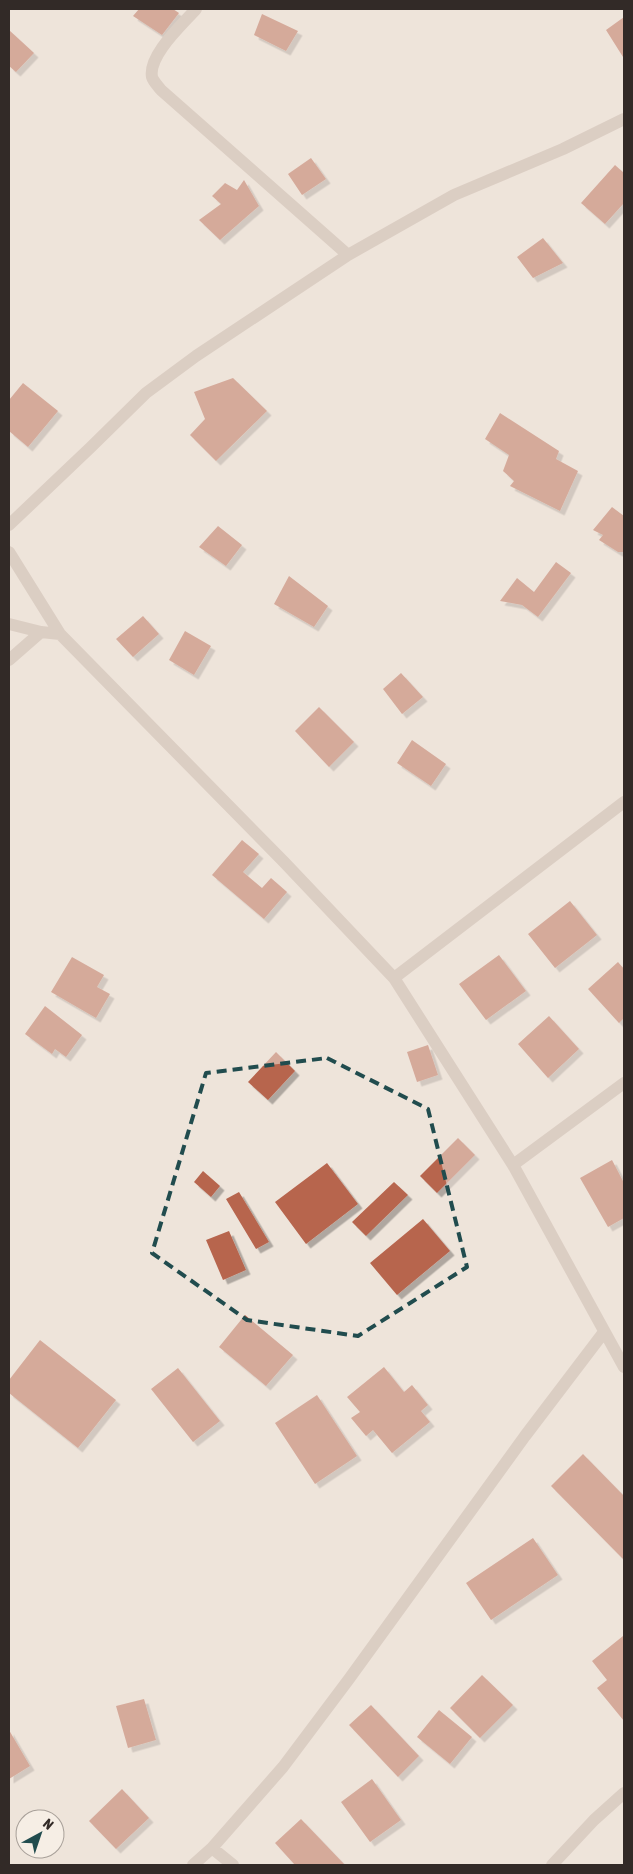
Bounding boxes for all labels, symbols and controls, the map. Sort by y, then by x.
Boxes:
north arrow [15,1809,65,1859]
text: N [40,1815,57,1833]

